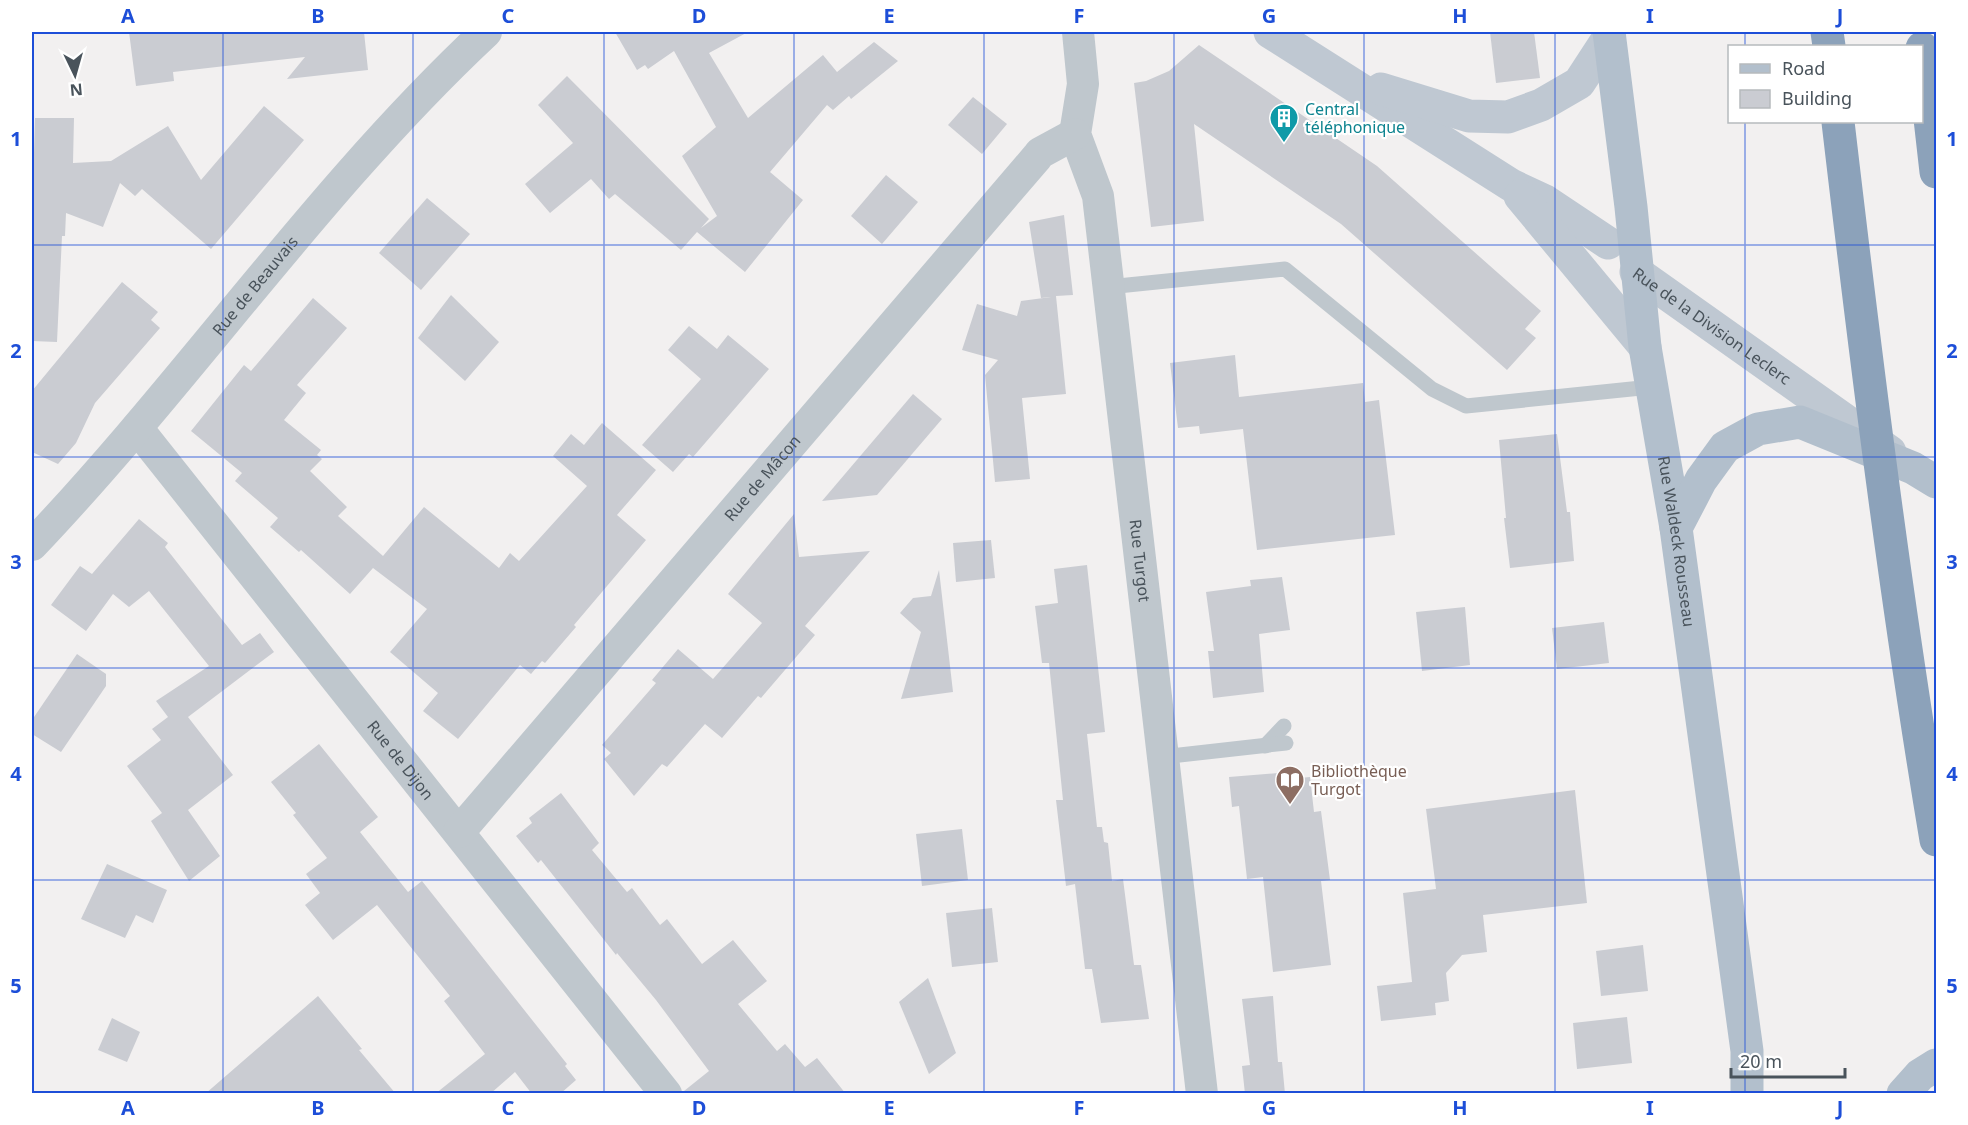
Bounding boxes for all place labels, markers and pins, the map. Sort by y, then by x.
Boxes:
place label: Central téléphonique [1305,98,1405,138]
building icon: Central téléphonique [1268,102,1300,144]
place label: Bibliothèque Turgot [1311,760,1407,800]
library icon: Bibliothèque Turgot [1274,764,1306,806]

